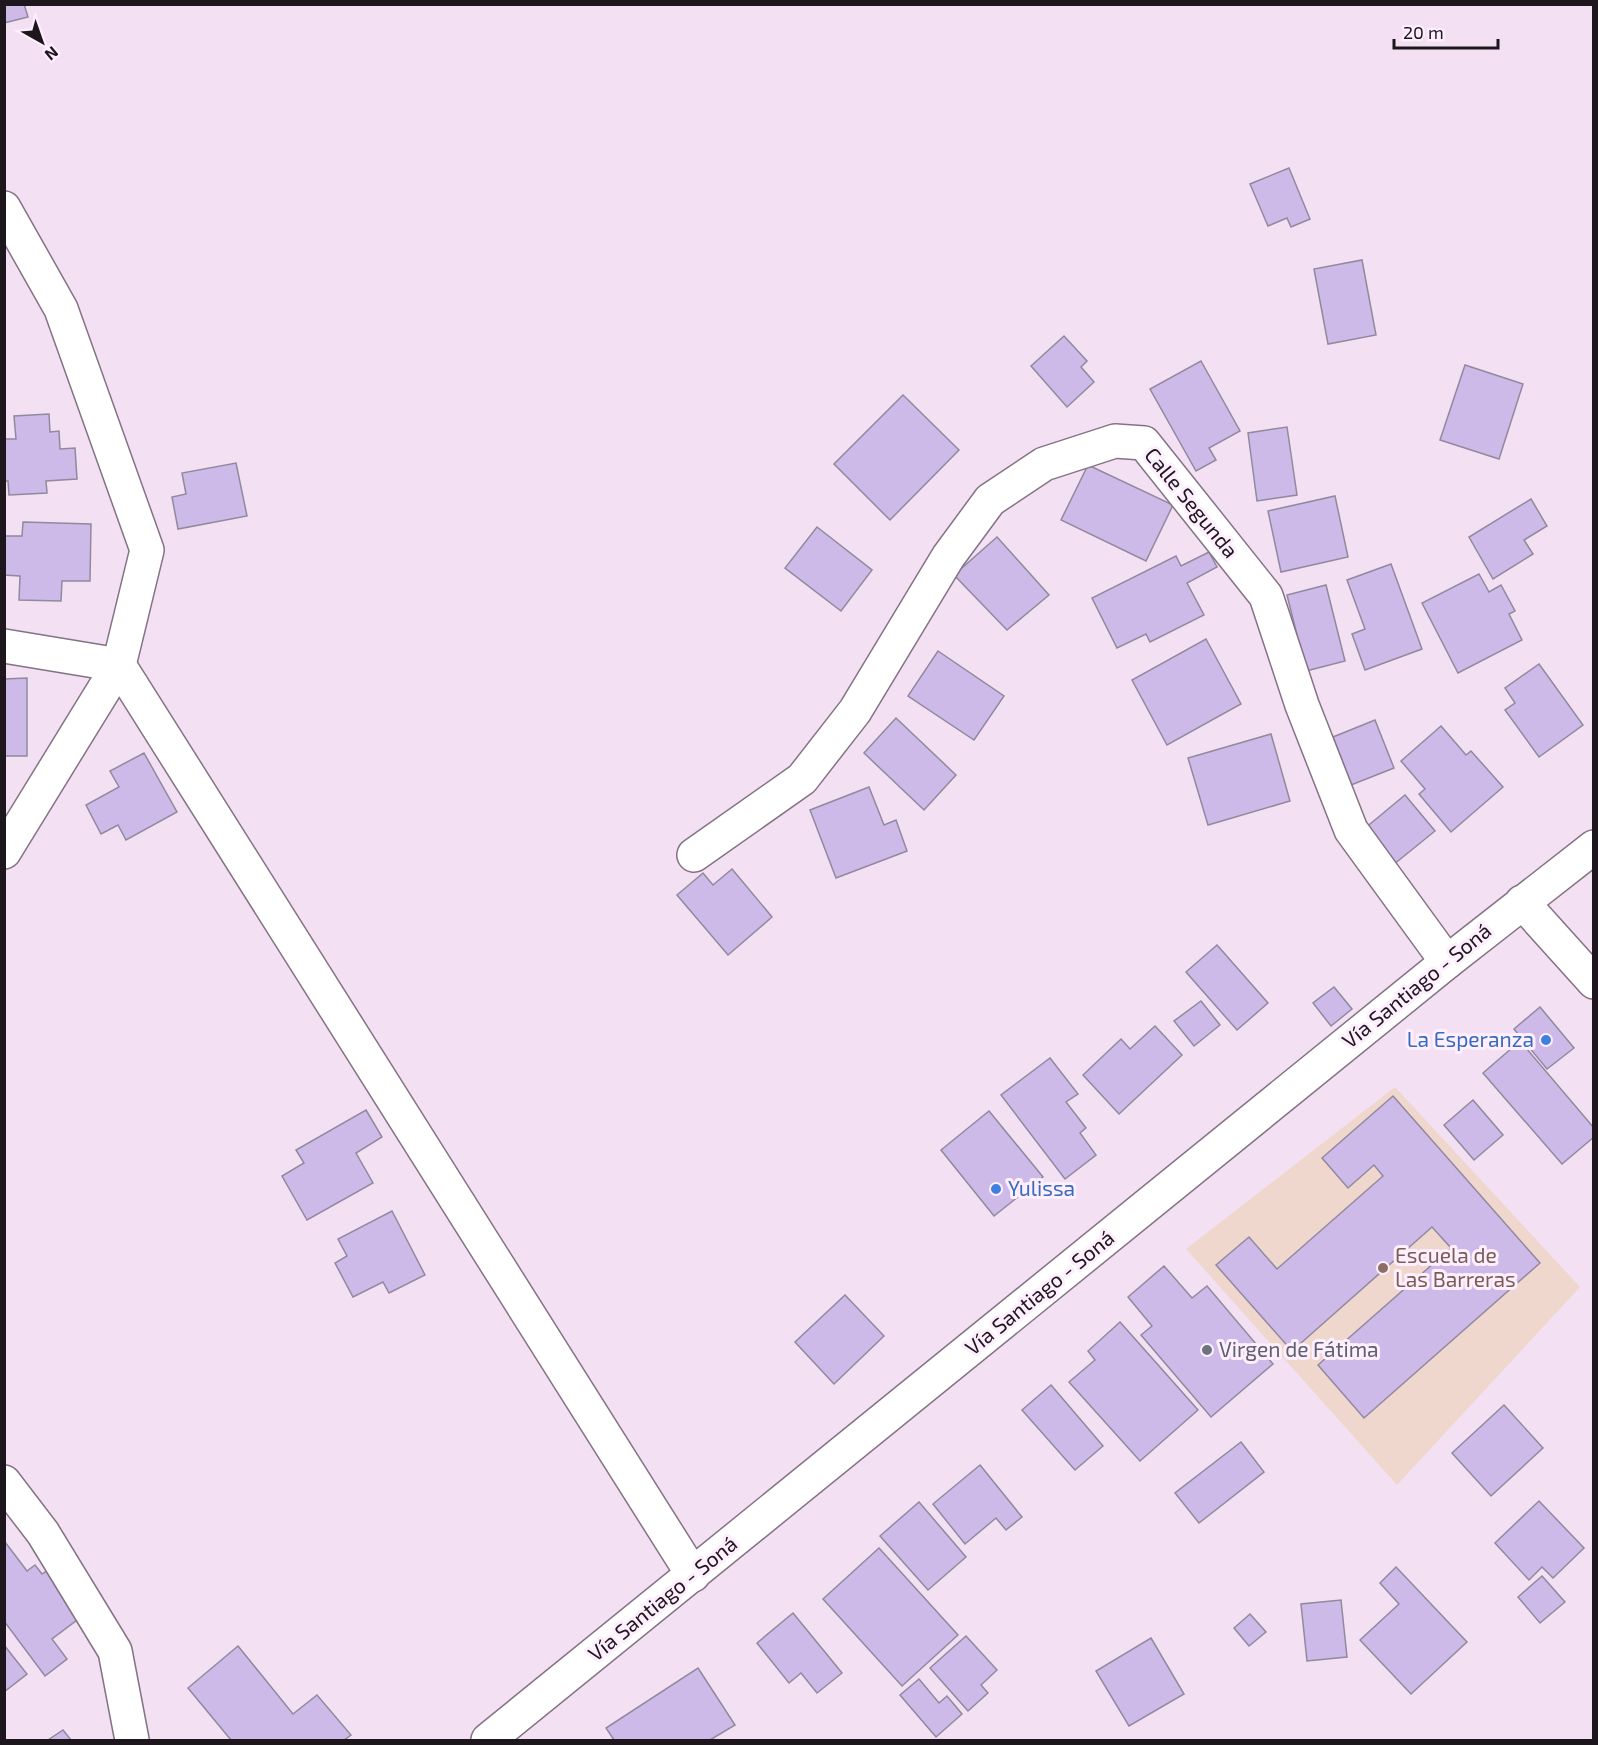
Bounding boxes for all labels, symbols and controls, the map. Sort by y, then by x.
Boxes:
north arrow [12,12,72,72]
scale bar [1394,12,1498,50]
text: 20 m [1403,21,1444,43]
text: N [41,43,62,65]
street label: Calle Segunda [1140,442,1244,562]
street label: Vía Santiago - Soná [1337,917,1496,1053]
place label: La Esperanza [1407,1026,1534,1051]
marker: La Esperanza [1539,1033,1553,1047]
place label: Yulissa [1008,1175,1075,1200]
marker: Yulissa [989,1182,1003,1196]
street label: Vía Santiago - Soná [960,1224,1119,1360]
place label: Escuela de Las Barreras [1395,1242,1516,1291]
marker: Escuela de Las Barreras [1376,1261,1390,1275]
place label: Virgen de Fátima [1219,1336,1379,1361]
marker: Virgen de Fátima [1200,1343,1214,1357]
street label: Vía Santiago - Soná [583,1530,742,1666]

